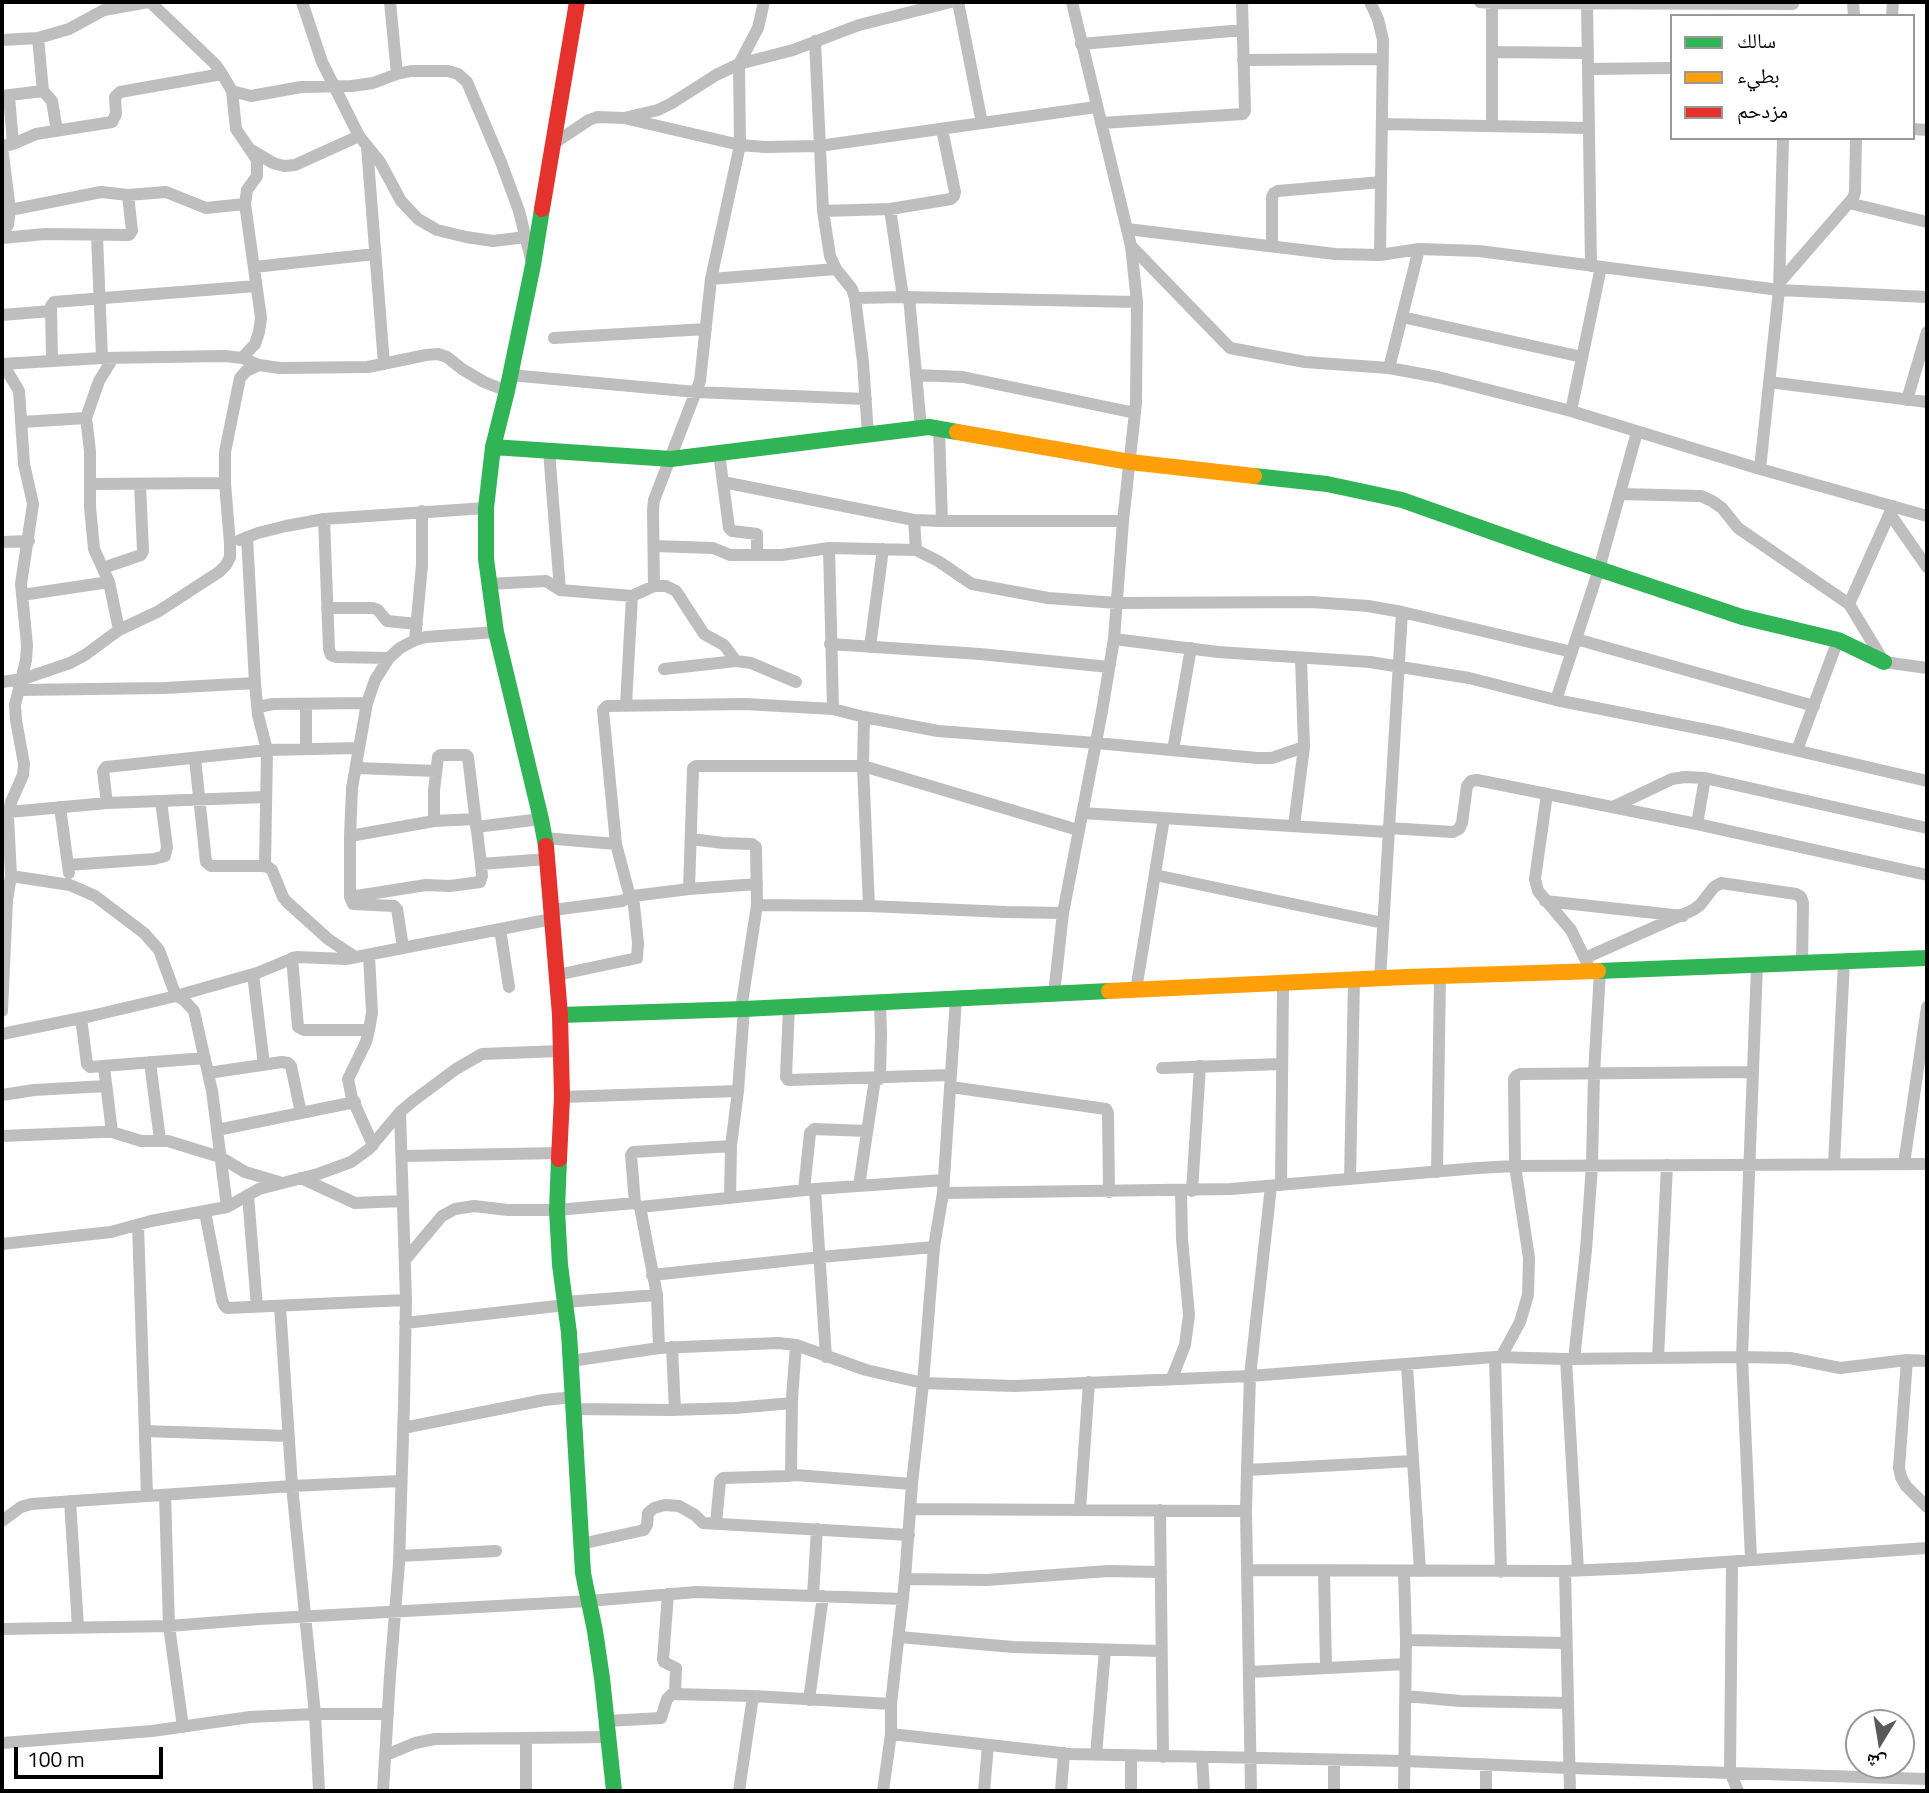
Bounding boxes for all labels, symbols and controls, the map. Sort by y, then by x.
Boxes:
legend [1670,14,1915,140]
text: سالك [1737,24,1776,56]
text: بطيء [1737,59,1780,91]
text: مزدحم [1737,94,1788,126]
north arrow [1845,1709,1915,1779]
scale bar [18,1734,166,1778]
text: 100 m [27,1743,84,1775]
text: ش [1864,1747,1889,1779]

